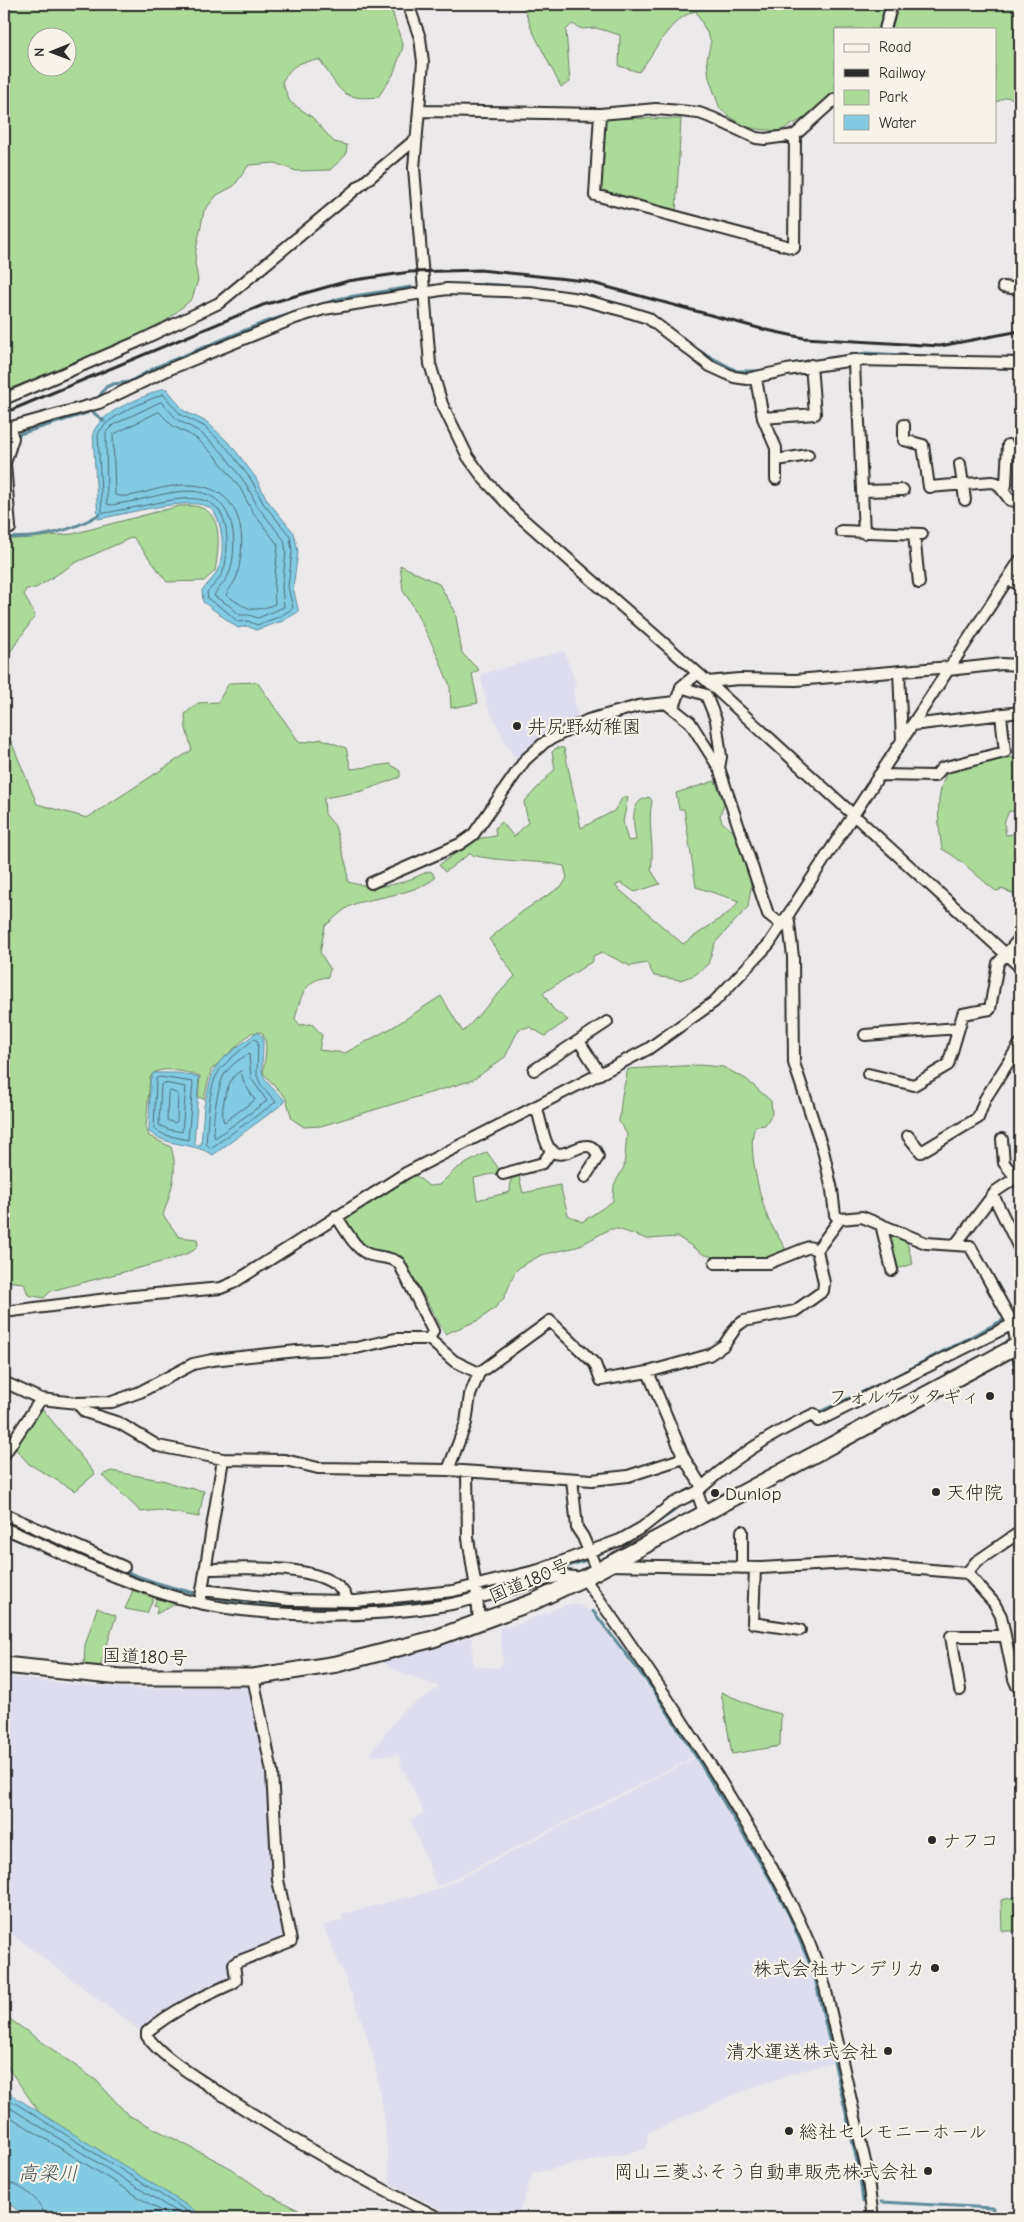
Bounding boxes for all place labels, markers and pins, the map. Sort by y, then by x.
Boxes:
place label: 井尻野幼稚園 [527,716,641,738]
marker: 井尻野幼稚園 [511,720,523,732]
place label: フォルケッタギィ [828,1386,980,1408]
marker: フォルケッタギィ [984,1390,996,1402]
place label: 天仲院 [946,1482,1003,1504]
place label: Dunlop [725,1483,781,1505]
marker: 天仲院 [930,1486,942,1498]
marker: Dunlop [709,1487,721,1499]
place label: ナフコ [942,1830,999,1852]
marker: ナフコ [926,1834,938,1846]
place label: 株式会社サンデリカ [753,1958,925,1980]
marker: 株式会社サンデリカ [929,1962,941,1974]
place label: 清水運送株式会社 [726,2041,878,2063]
marker: 清水運送株式会社 [882,2045,894,2057]
place label: 総社セレモニーホール [799,2121,987,2143]
marker: 総社セレモニーホール [783,2125,795,2137]
place label: 岡山三菱ふそう自動車販売株式会社 [614,2161,918,2183]
marker: 岡山三菱ふそう自動車販売株式会社 [922,2165,934,2177]

